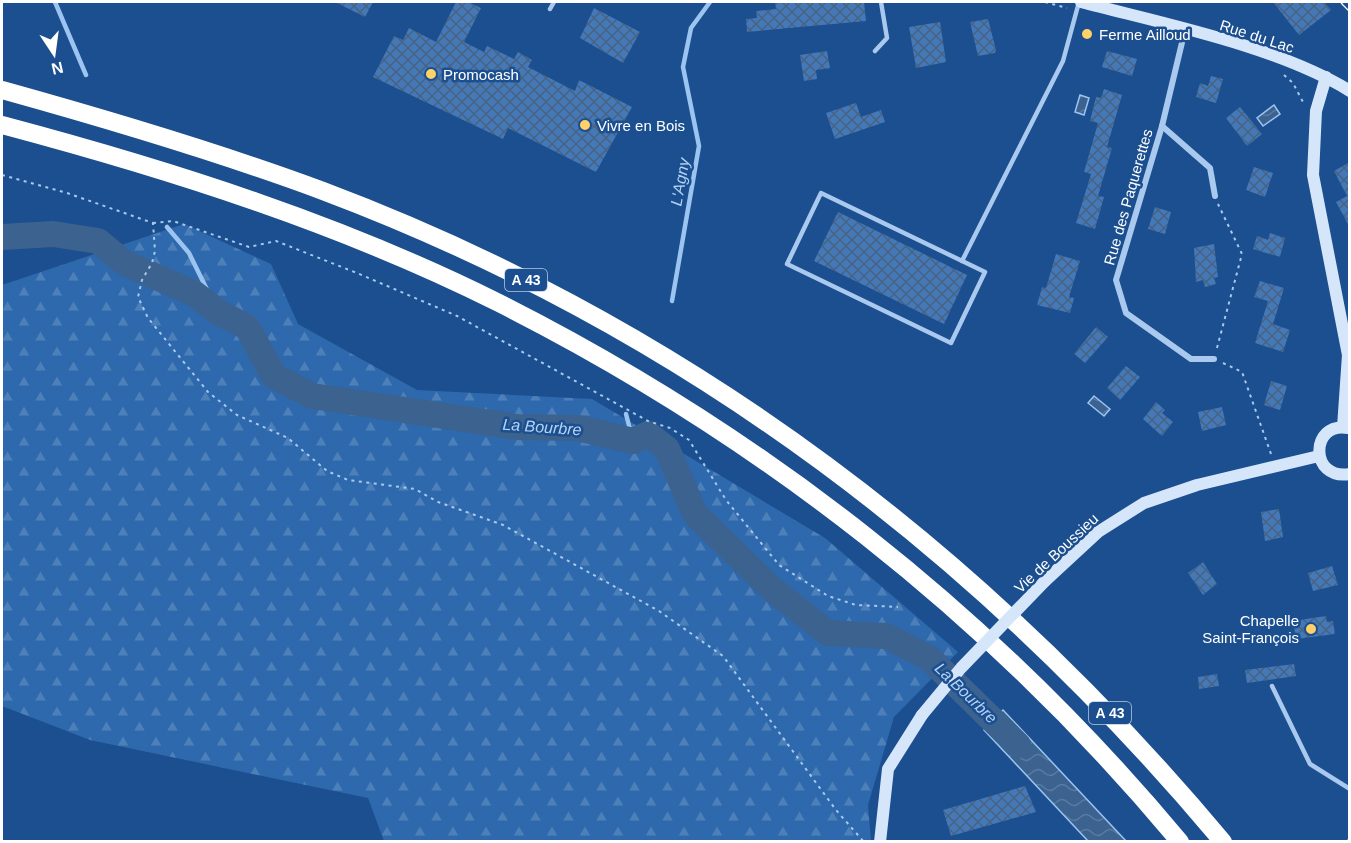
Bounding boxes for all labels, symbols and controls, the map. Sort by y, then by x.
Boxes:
street label: Rue du Lac [1218,16,1297,56]
north arrow [24,24,84,84]
place label: Ferme Ailloud [1099,26,1191,43]
marker: Ferme Ailloud [1080,27,1094,41]
text: N [50,59,65,78]
place label: Promocash [443,66,519,83]
marker: Promocash [424,67,438,81]
place label: Vivre en Bois [597,117,685,134]
marker: Vivre en Bois [578,118,592,132]
street label: Rue des Paquerettes [1100,127,1156,267]
water label: L'Agny [667,156,693,207]
road number: A 43 [505,269,547,291]
water label: La Bourbre [502,416,582,438]
street label: Vie de Boussieu [1011,510,1101,596]
place label: Chapelle Saint-François [1202,612,1299,646]
marker: Chapelle Saint-François [1304,622,1318,636]
water label: La Bourbre [932,659,1000,727]
road number: A 43 [1089,702,1131,724]

